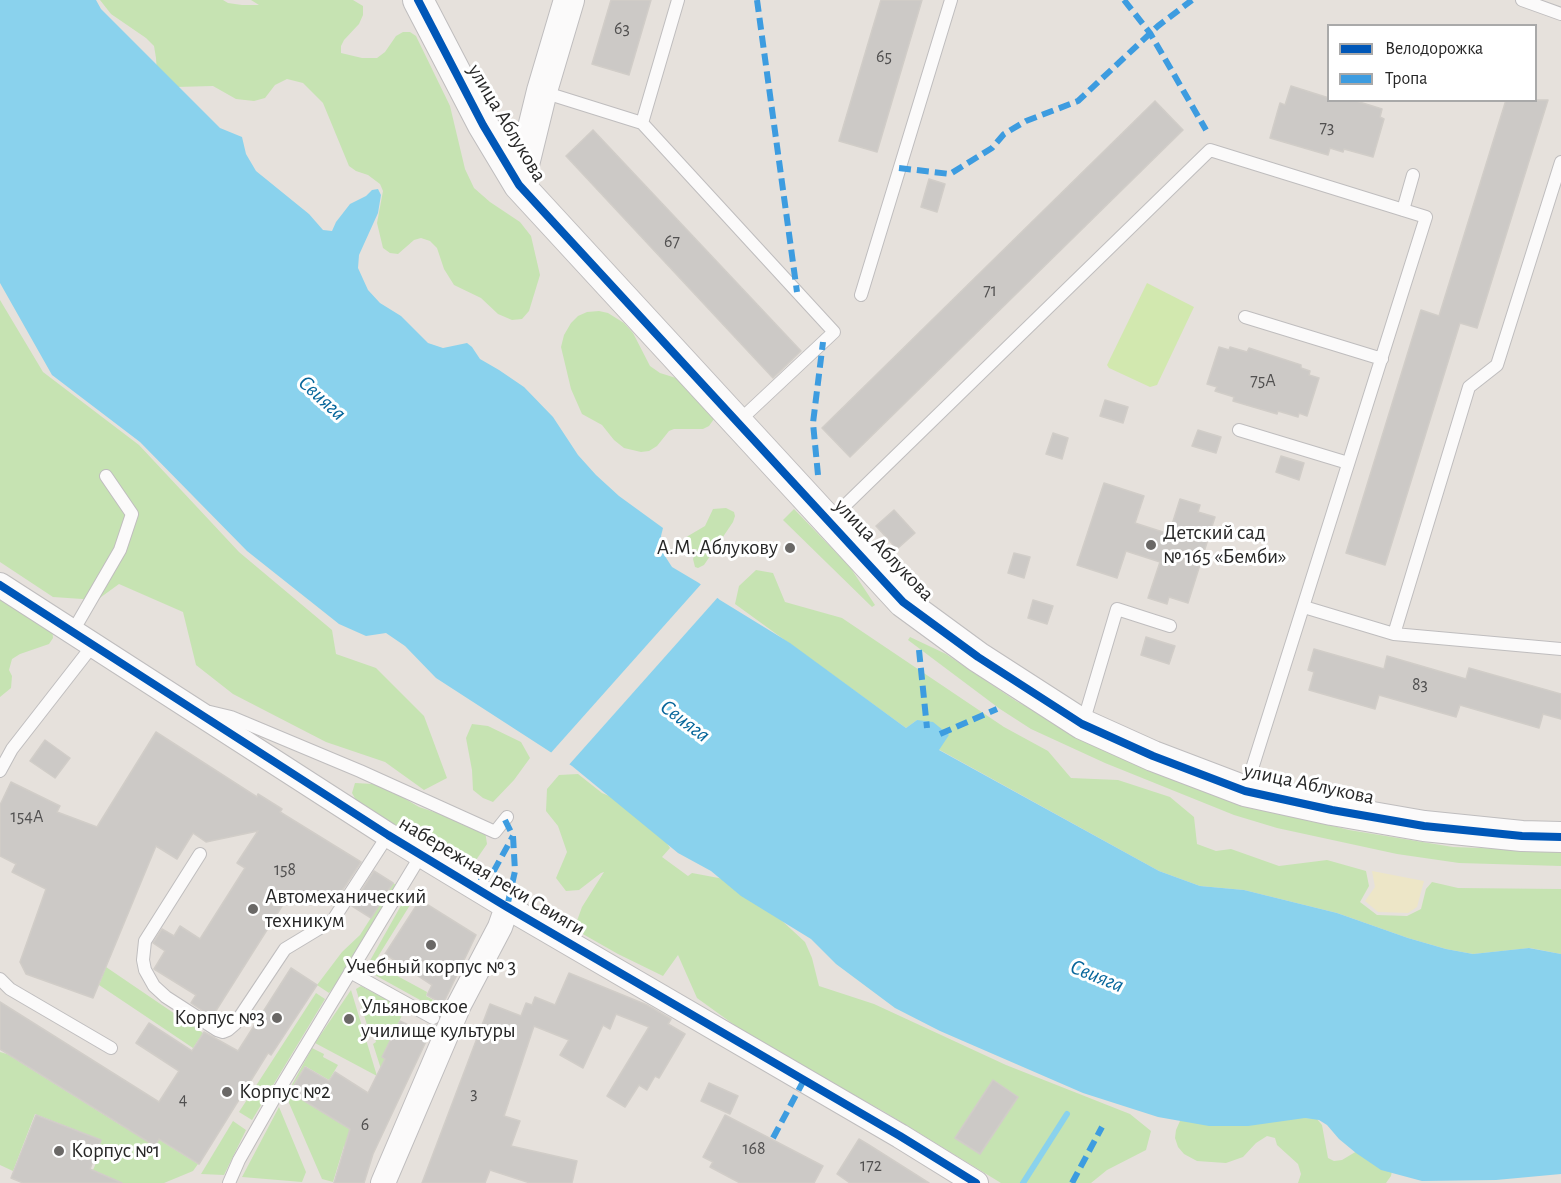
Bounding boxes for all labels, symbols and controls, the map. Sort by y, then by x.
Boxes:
house number: 63 [614,18,630,40]
legend [1327,24,1537,102]
text: Велодорожка [1385,40,1483,58]
house number: 65 [876,46,892,68]
street label: улица Аблукова [462,60,552,186]
text: Тропа [1385,70,1428,88]
house number: 73 [1320,117,1334,139]
house number: 67 [664,231,680,253]
house number: 71 [983,280,997,302]
water label: Свияга [292,370,352,426]
house number: 75А [1250,370,1276,392]
street label: улица Аблукова [829,493,939,607]
place label: Детский сад № 165 «Бемби» [1163,520,1287,570]
place label: А.М. Аблукову [657,535,778,561]
marker: Детский сад № 165 «Бемби» [1144,538,1158,552]
marker: А.М. Аблукову [783,541,797,555]
house number: 83 [1412,674,1428,696]
water label: Свияга [655,694,715,748]
street label: улица Аблукова [1241,758,1377,810]
house number: 154А [11,806,43,828]
street label: набережная реки Свияги [394,810,590,942]
house number: 158 [274,859,296,881]
place label: Автомеханический техникум [265,884,426,934]
marker: Автомеханический техникум [246,902,260,916]
marker: Учебный корпус № 3 [424,938,438,952]
water label: Свияга [1066,953,1128,999]
place label: Учебный корпус № 3 [346,954,516,980]
place label: Ульяновское училище культуры [361,994,516,1044]
place label: Корпус №3 [174,1005,265,1031]
marker: Корпус №3 [270,1011,284,1025]
marker: Ульяновское училище культуры [342,1012,356,1026]
place label: Корпус №2 [239,1079,331,1105]
house number: 3 [470,1083,478,1105]
marker: Корпус №2 [220,1085,234,1099]
house number: 4 [179,1089,187,1111]
house number: 6 [361,1114,369,1136]
place label: Корпус №1 [71,1138,160,1164]
house number: 168 [742,1138,766,1160]
marker: Корпус №1 [52,1144,66,1158]
house number: 172 [860,1155,882,1177]

